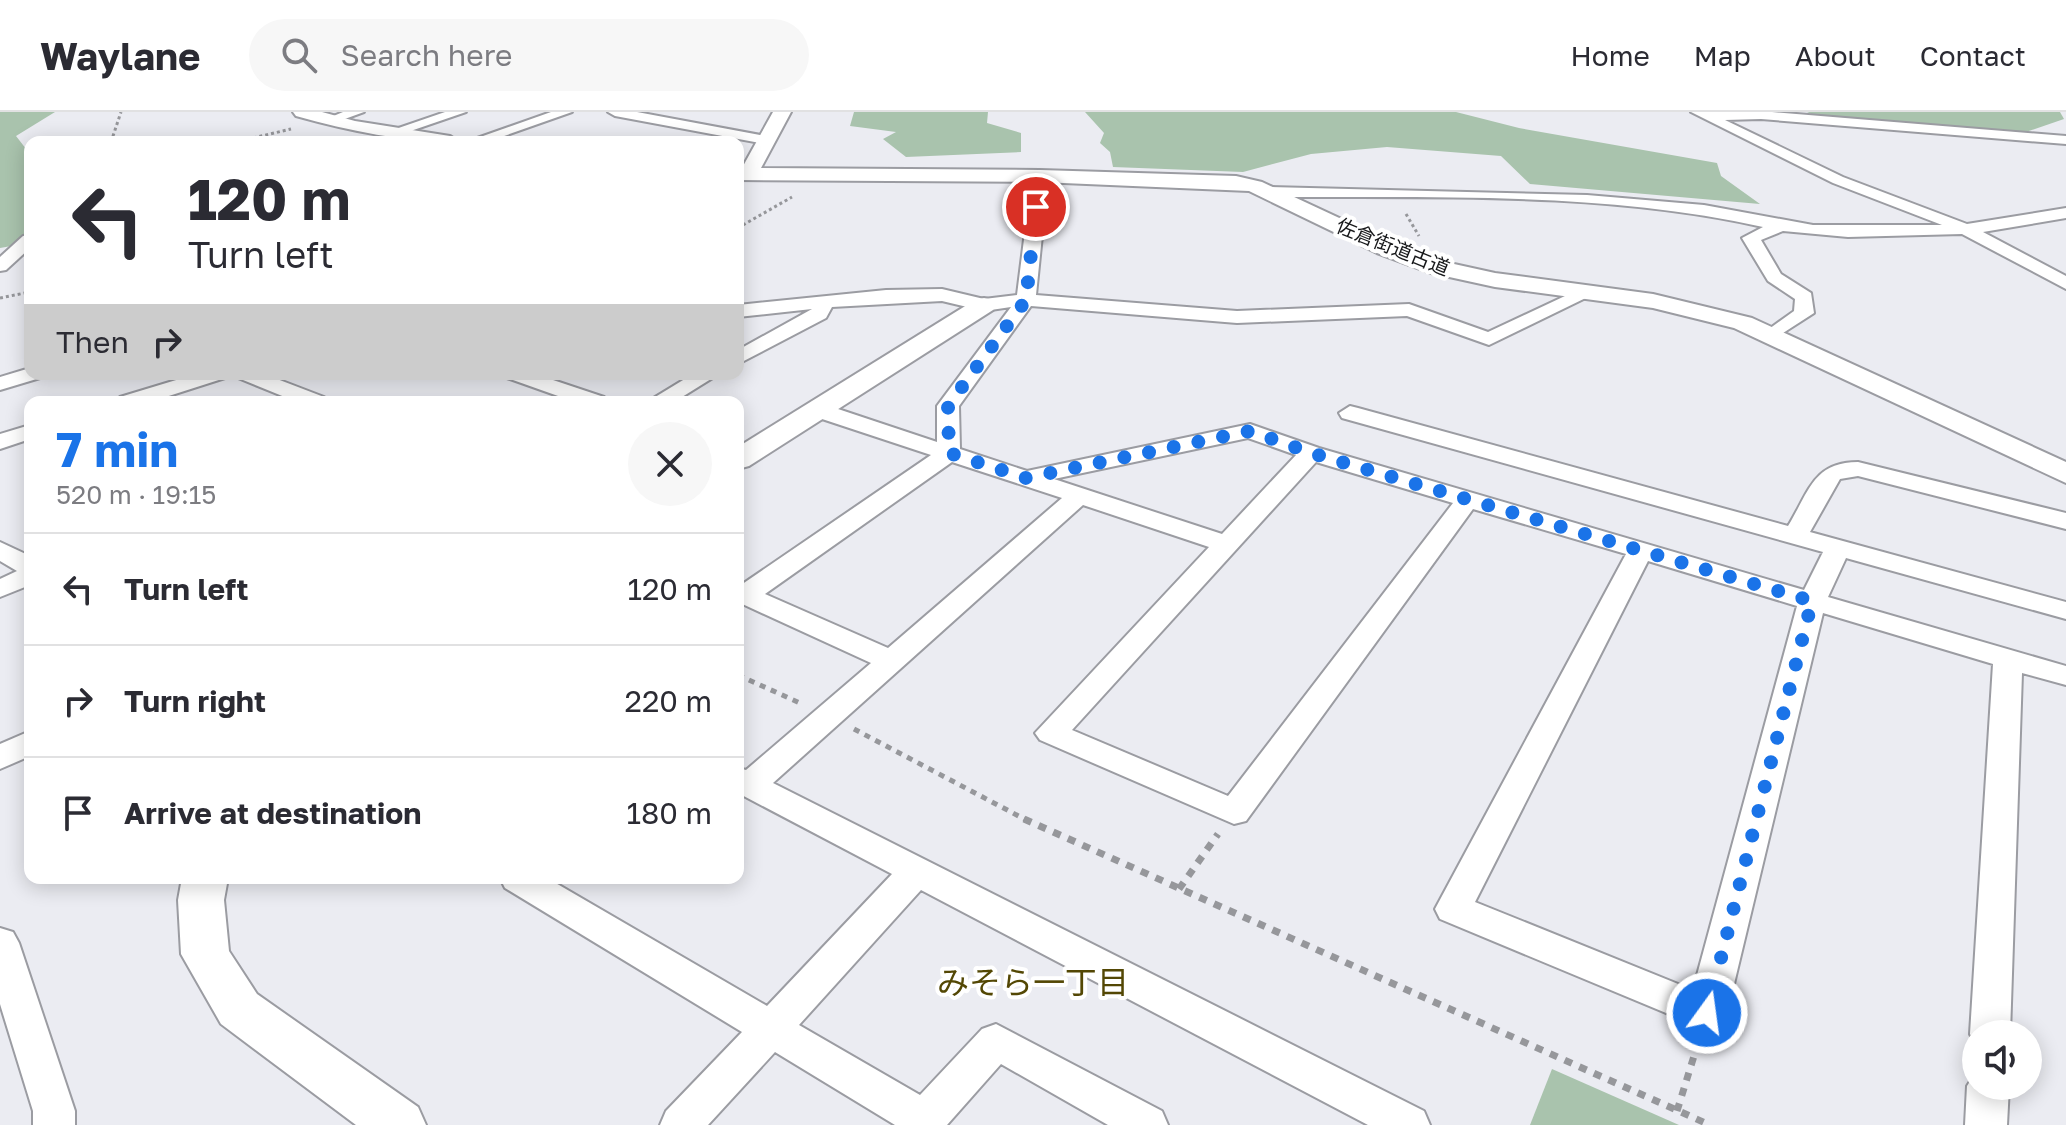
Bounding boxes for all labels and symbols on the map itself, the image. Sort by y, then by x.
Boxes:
pin [1002,173,1070,241]
street label: 佐倉街道古道 [1333,212,1454,280]
district label: みそら一丁目 [937,963,1129,1001]
position arrow [1665,971,1749,1055]

